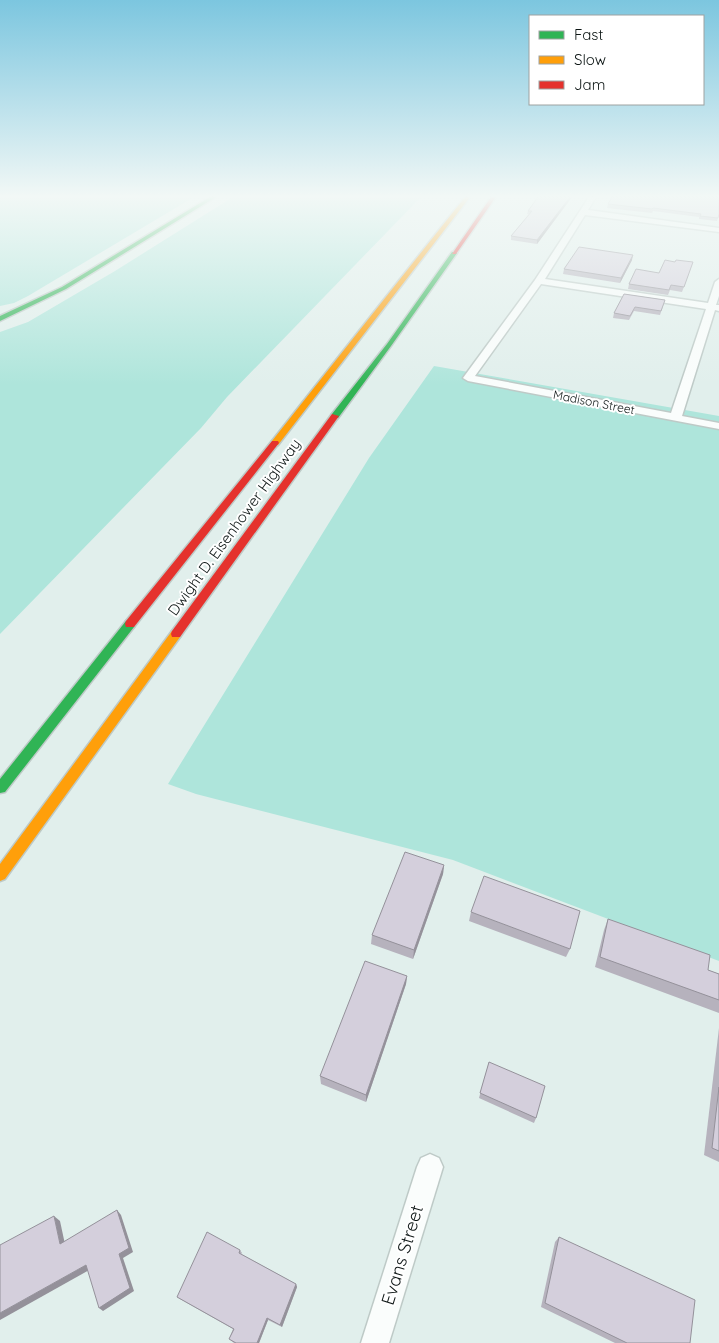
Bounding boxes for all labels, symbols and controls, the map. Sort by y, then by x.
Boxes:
legend [529,15,704,105]
text: Fast [574,25,603,44]
text: Slow [574,50,606,69]
text: Jam [574,75,605,94]
street label: Madison Street [552,387,636,417]
street label: Dwight D. Eisenhower Highway [163,435,305,619]
street label: Evans Street [376,1202,428,1308]

